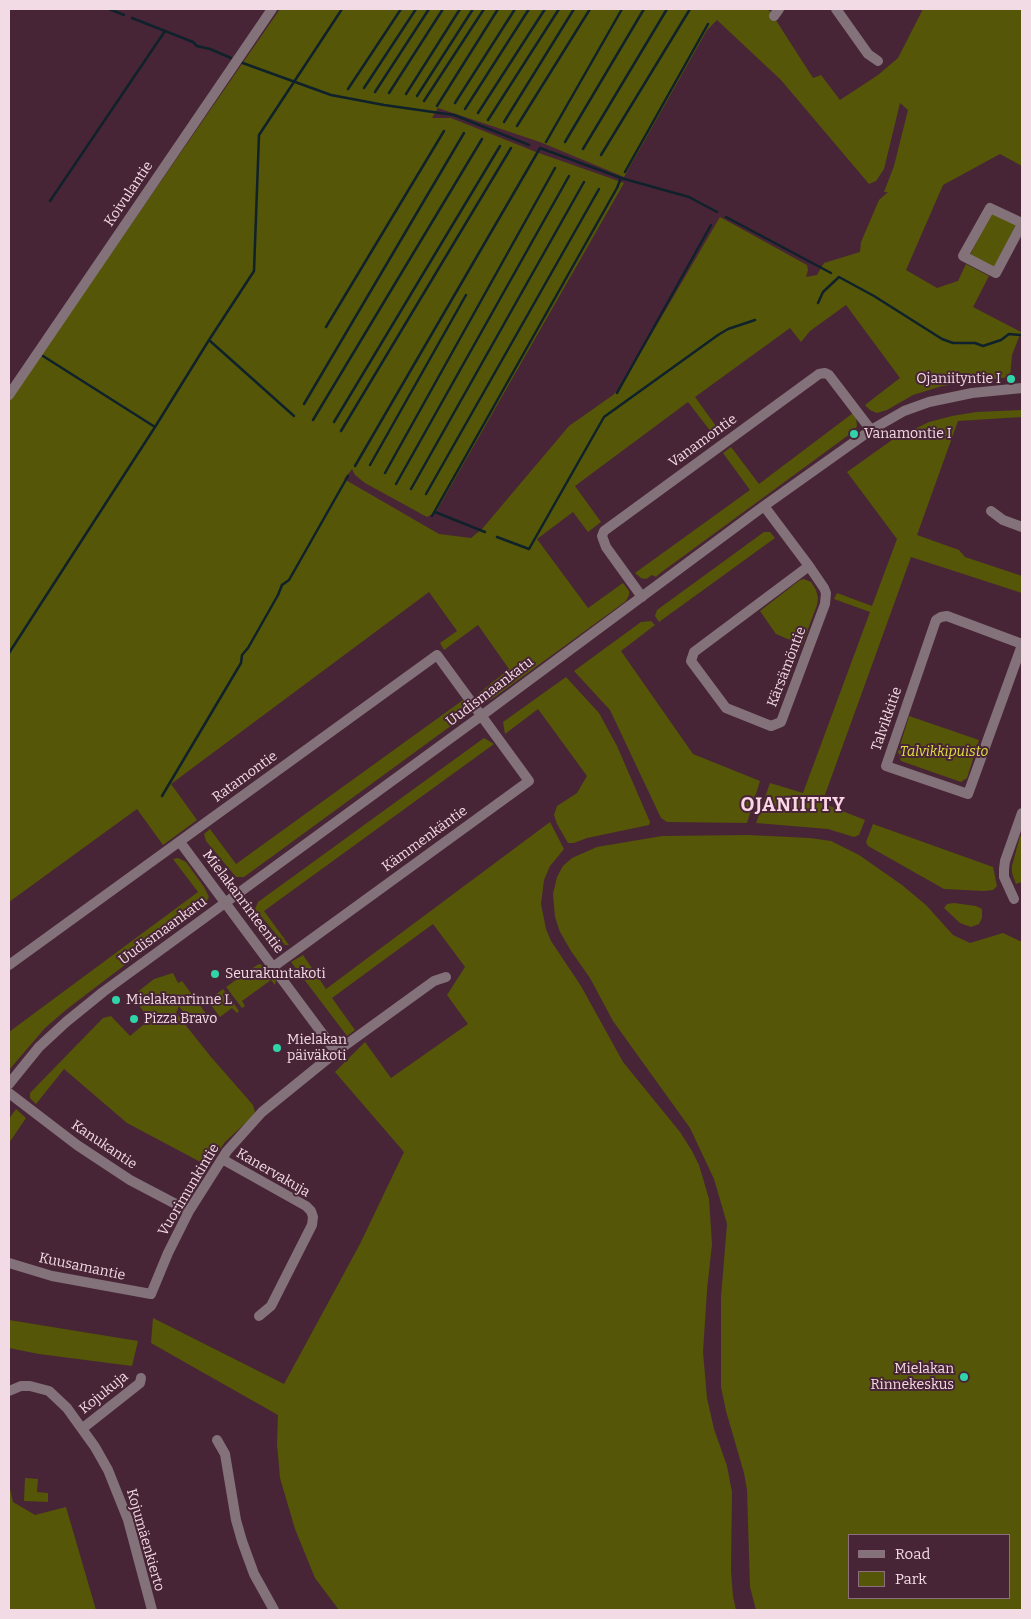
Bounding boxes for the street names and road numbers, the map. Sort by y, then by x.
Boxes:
street label: Koivulantie [101,158,157,230]
street label: Vanamontie [666,411,740,471]
street label: Kärsämöntie [764,625,810,709]
street label: Uudismaankatu [443,654,537,730]
street label: Talvikkitie [868,685,906,753]
street label: Ratamontie [209,748,281,806]
street label: Kämmenkäntie [379,802,471,876]
street label: Mielakanrinteentie [199,847,287,957]
street label: Uudismaankatu [116,893,210,969]
street label: Kanukantie [68,1117,140,1173]
street label: Vuorimunkintie [155,1141,223,1239]
street label: Kanervakuja [233,1145,313,1201]
street label: Kuusamantie [37,1250,127,1284]
street label: Kojukuja [76,1368,132,1418]
street label: Kojumäenkierto [122,1487,168,1593]

